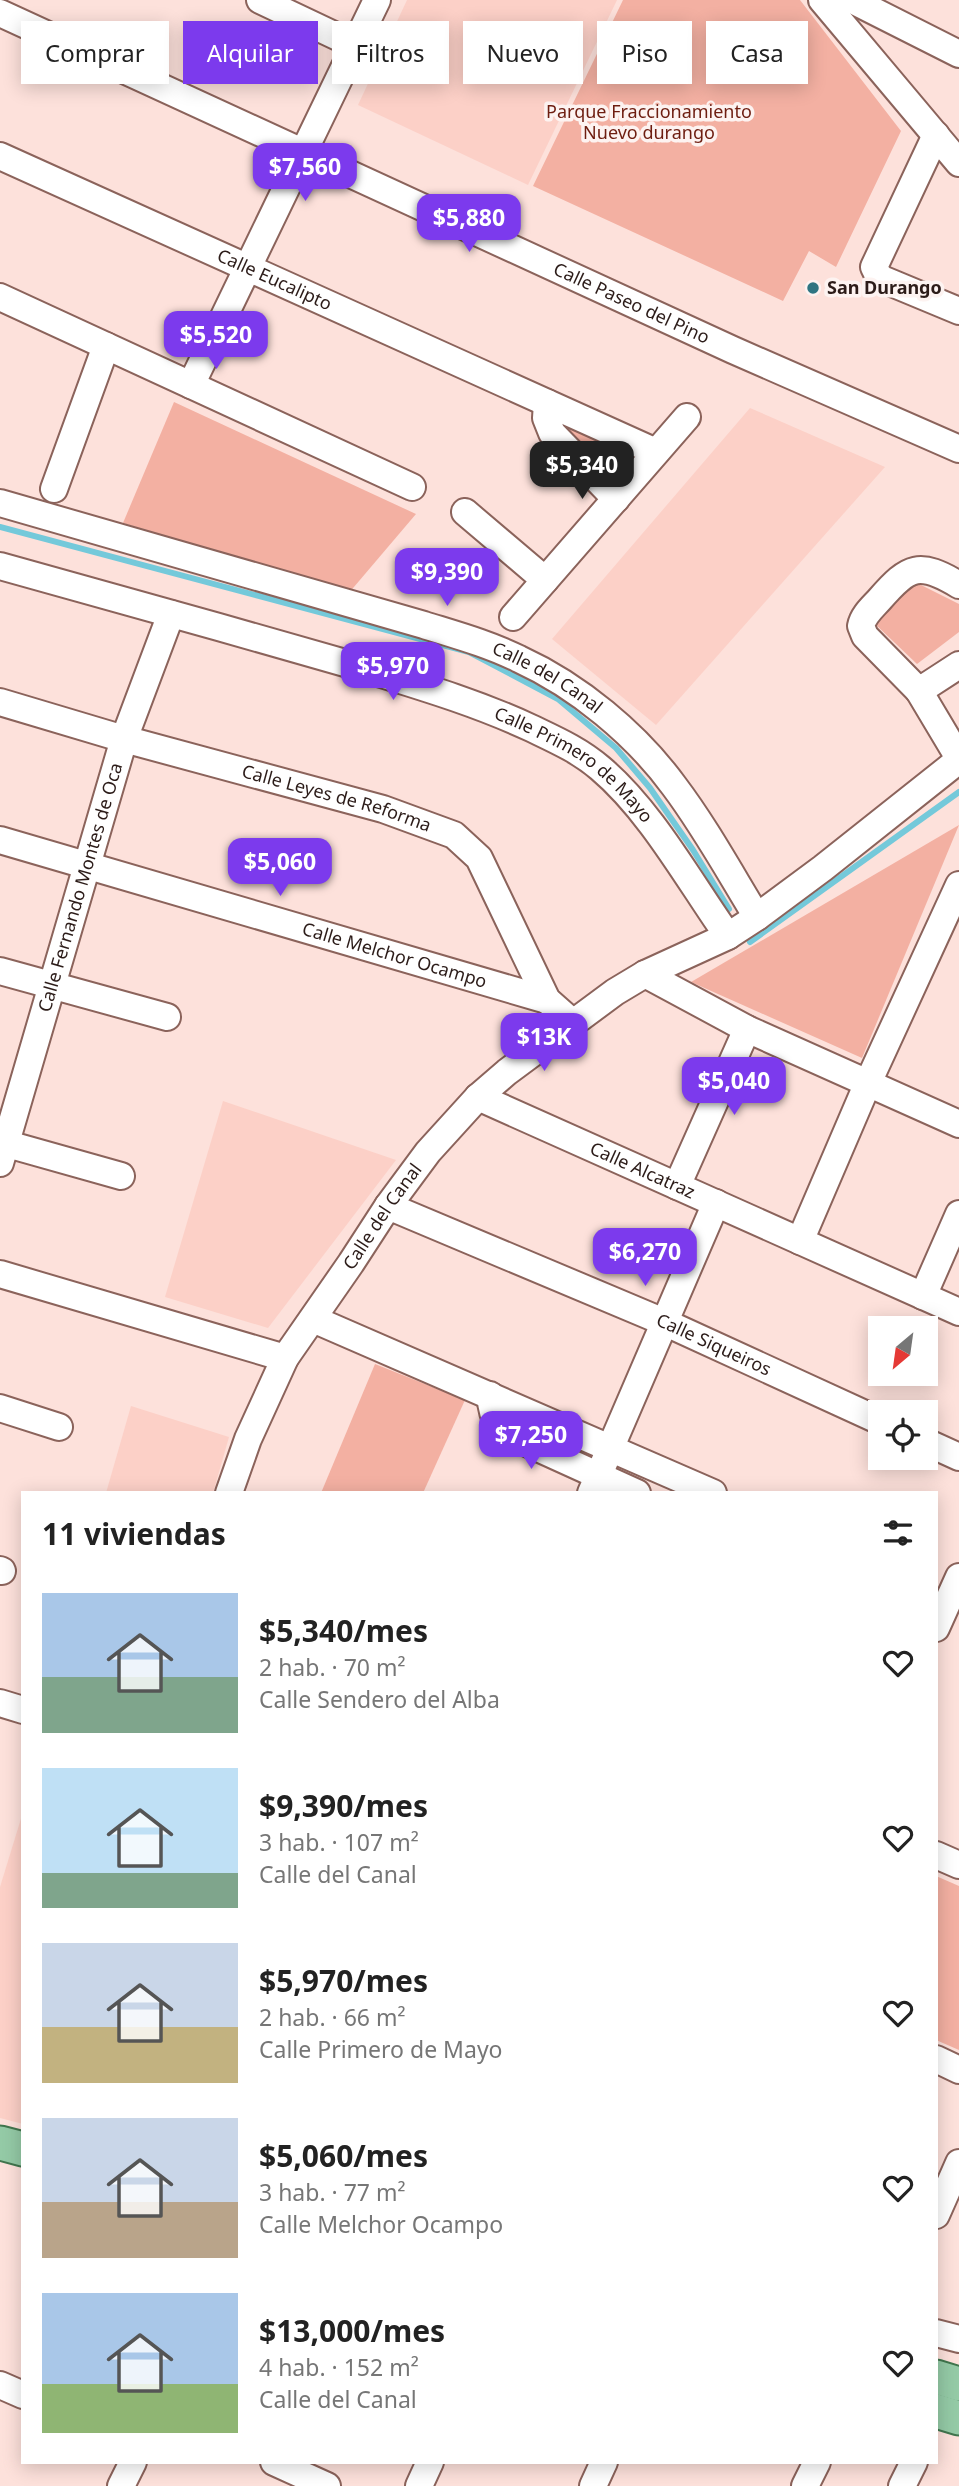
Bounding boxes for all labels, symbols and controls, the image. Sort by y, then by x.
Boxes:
chip: Comprar [21,21,169,84]
chip: Alquilar [183,21,318,84]
chip: Filtros [332,21,449,84]
chip: Nuevo [463,21,583,84]
chip: Piso [597,21,692,84]
chip: Casa [706,21,808,84]
park label: Parque Fraccionamiento Nuevo durango [546,99,752,144]
pin: $7,560 [248,144,362,203]
text: $7,560 [269,150,341,182]
pin: $5,880 [412,194,526,254]
text: $5,880 [433,201,505,233]
street label: Calle Eucalipto [214,243,336,315]
street label: Calle Paseo del Pino [550,256,714,349]
place label: San Durango [827,275,942,299]
marker: San Durango [805,280,821,296]
pin: $5,520 [159,312,273,371]
text: $5,520 [180,318,252,350]
pin: $5,340 [525,442,639,501]
text: $5,340 [546,448,618,480]
pin: $9,390 [390,548,504,608]
text: $9,390 [411,555,483,587]
street label: Calle del Canal [489,636,608,718]
pin: $5,970 [336,642,450,702]
text: $5,970 [357,649,429,681]
street label: Calle Primero de Mayo [491,701,659,827]
street label: Calle Leyes de Reforma [239,758,435,837]
street label: Calle Fernando Montes de Oca [32,760,127,1015]
pin: $5,060 [223,838,337,898]
text: $5,060 [244,845,316,877]
street label: Calle Melchor Ocampo [300,916,490,993]
pin: $13K [503,1014,585,1073]
text: $13K [517,1020,571,1052]
pin: $5,040 [677,1058,791,1117]
text: $5,040 [698,1064,770,1096]
street label: Calle Alcatraz [586,1136,699,1203]
street label: Calle del Canal [337,1158,427,1274]
pin: $6,270 [588,1228,702,1288]
text: $6,270 [609,1235,681,1267]
street label: Calle Siqueiros [653,1307,775,1381]
north arrow [868,1316,938,1386]
map controls [868,1316,938,1470]
button: locate [868,1400,938,1470]
pin: $7,250 [474,1412,588,1471]
text: $7,250 [495,1418,567,1450]
text: 11 viviendas [42,1513,226,1554]
icon: filters [879,1514,917,1552]
text: $5,340/mes [259,1610,428,1651]
icon: home [98,1621,182,1705]
icon: heart [879,1644,917,1682]
text: 2 hab. · 70 m² [259,1651,406,1683]
text: Calle Sendero del Alba [259,1683,500,1715]
text: $9,390/mes [259,1785,428,1826]
icon: home [98,1796,182,1880]
icon: heart [879,1819,917,1857]
text: 3 hab. · 107 m² [259,1826,419,1858]
text: Calle del Canal [259,1858,417,1890]
text: $5,970/mes [259,1960,428,2001]
icon: home [98,1971,182,2055]
icon: heart [879,1994,917,2032]
text: 2 hab. · 66 m² [259,2001,406,2033]
text: Calle Primero de Mayo [259,2033,503,2065]
text: $5,060/mes [259,2135,428,2176]
icon: home [98,2146,182,2230]
icon: heart [879,2169,917,2207]
text: 3 hab. · 77 m² [259,2176,406,2208]
text: Calle Melchor Ocampo [259,2208,503,2240]
text: $13,000/mes [259,2310,445,2351]
icon: home [98,2321,182,2405]
icon: heart [879,2344,917,2382]
text: 4 hab. · 152 m² [259,2351,419,2383]
text: Calle del Canal [259,2383,417,2415]

